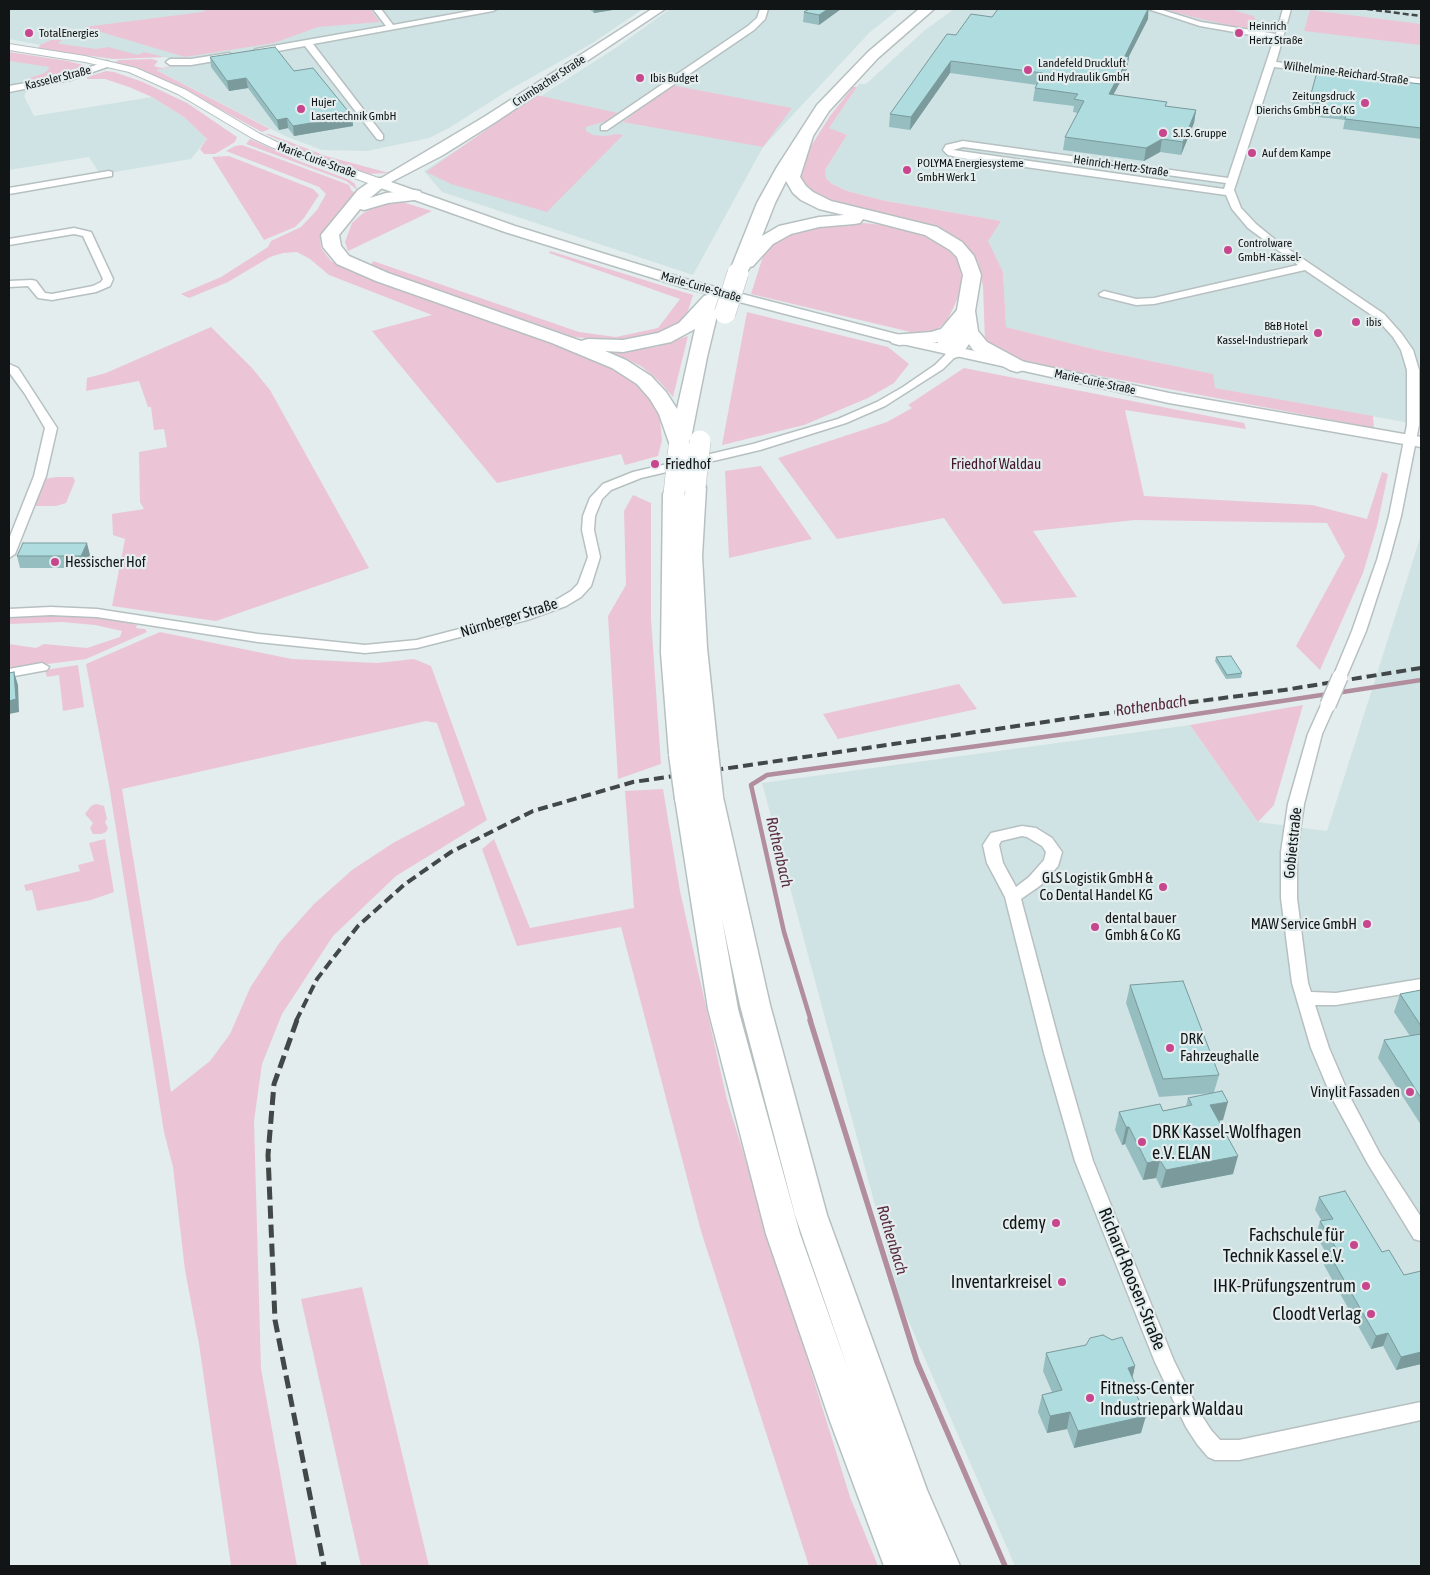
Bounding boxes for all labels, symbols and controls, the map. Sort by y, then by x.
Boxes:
place label: Heinrich Hertz Straße [1249,19,1303,47]
place label: TotalEnergies [39,26,99,40]
marker: TotalEnergies [23,27,35,39]
marker: Heinrich Hertz Straße [1233,27,1245,39]
street label: Crumbacher Straße [510,52,588,110]
place label: Landefeld Druckluft und Hydraulik GmbH [1038,56,1130,84]
street label: Wilhelmine-Reichard-Straße [1283,58,1409,88]
street label: Kasseler Straße [24,63,92,93]
marker: Landefeld Druckluft und Hydraulik GmbH [1022,64,1034,76]
place label: Ibis Budget [650,71,698,85]
marker: Ibis Budget [634,72,646,84]
place label: Zeitungsdruck Dierichs GmbH & Co KG [1256,89,1355,117]
place label: Hujer Lasertechnik GmbH [311,95,396,123]
marker: Zeitungsdruck Dierichs GmbH & Co KG [1359,97,1371,109]
marker: Hujer Lasertechnik GmbH [295,103,307,115]
place label: S.I.S. Gruppe [1173,126,1227,140]
marker: S.I.S. Gruppe [1157,127,1169,139]
street label: Marie-Curie-Straße [276,139,358,181]
place label: Auf dem Kampe [1262,146,1331,160]
marker: Auf dem Kampe [1246,147,1258,159]
street label: Heinrich-Hertz-Straße [1073,152,1169,180]
place label: POLYMA Energiesysteme GmbH Werk 1 [917,156,1024,184]
marker: POLYMA Energiesysteme GmbH Werk 1 [901,164,913,176]
place label: Controlware GmbH -Kassel- [1238,236,1302,264]
marker: Controlware GmbH -Kassel- [1222,244,1234,256]
street label: Marie-Curie-Straße [659,269,743,305]
place label: ibis [1366,315,1381,329]
marker: ibis [1350,316,1362,328]
place label: B&B Hotel Kassel-Industriepark [1217,319,1308,347]
marker: B&B Hotel Kassel-Industriepark [1312,327,1324,339]
street label: Marie-Curie-Straße [1053,366,1137,398]
place label: Friedhof [665,455,711,473]
park label: Friedhof Waldau [951,455,1041,473]
marker: Friedhof [649,458,661,470]
place label: Hessischer Hof [65,553,146,571]
marker: Hessischer Hof [49,556,61,568]
street label: Nürnberger Straße [458,595,560,641]
water label: Rothenbach [1114,692,1188,720]
street label: Gobietstraße [1280,807,1306,879]
water label: Rothenbach [762,815,796,889]
place label: GLS Logistik GmbH & Co Dental Handel KG [1040,869,1153,904]
marker: GLS Logistik GmbH & Co Dental Handel KG [1157,881,1169,893]
place label: dental bauer Gmbh & Co KG [1105,909,1181,944]
place label: MAW Service GmbH [1251,915,1357,933]
marker: MAW Service GmbH [1361,918,1373,930]
marker: dental bauer Gmbh & Co KG [1089,921,1101,933]
place label: DRK Fahrzeughalle [1180,1030,1259,1065]
marker: DRK Fahrzeughalle [1164,1042,1176,1054]
place label: Vinylit Fassaden [1310,1083,1400,1101]
marker: Vinylit Fassaden [1404,1086,1416,1098]
place label: DRK Kassel-Wolfhagen e.V. ELAN [1152,1121,1301,1164]
marker: DRK Kassel-Wolfhagen e.V. ELAN [1136,1136,1148,1148]
water label: Rothenbach [872,1203,912,1277]
street label: Richard-Roosen-Straße [1094,1205,1170,1353]
place label: cdemy [1002,1212,1046,1234]
marker: cdemy [1050,1217,1062,1229]
place label: Fachschule für Technik Kassel e.V. [1223,1224,1344,1266]
marker: Fachschule für Technik Kassel e.V. [1348,1239,1360,1251]
place label: Inventarkreisel [951,1271,1052,1293]
place label: IHK-Prüfungszentrum [1213,1275,1356,1297]
marker: Inventarkreisel [1056,1276,1068,1288]
marker: IHK-Prüfungszentrum [1360,1280,1372,1292]
place label: Cloodt Verlag [1273,1303,1361,1325]
marker: Cloodt Verlag [1365,1308,1377,1320]
place label: Fitness-Center Industriepark Waldau [1100,1377,1243,1420]
marker: Fitness-Center Industriepark Waldau [1084,1392,1096,1404]

